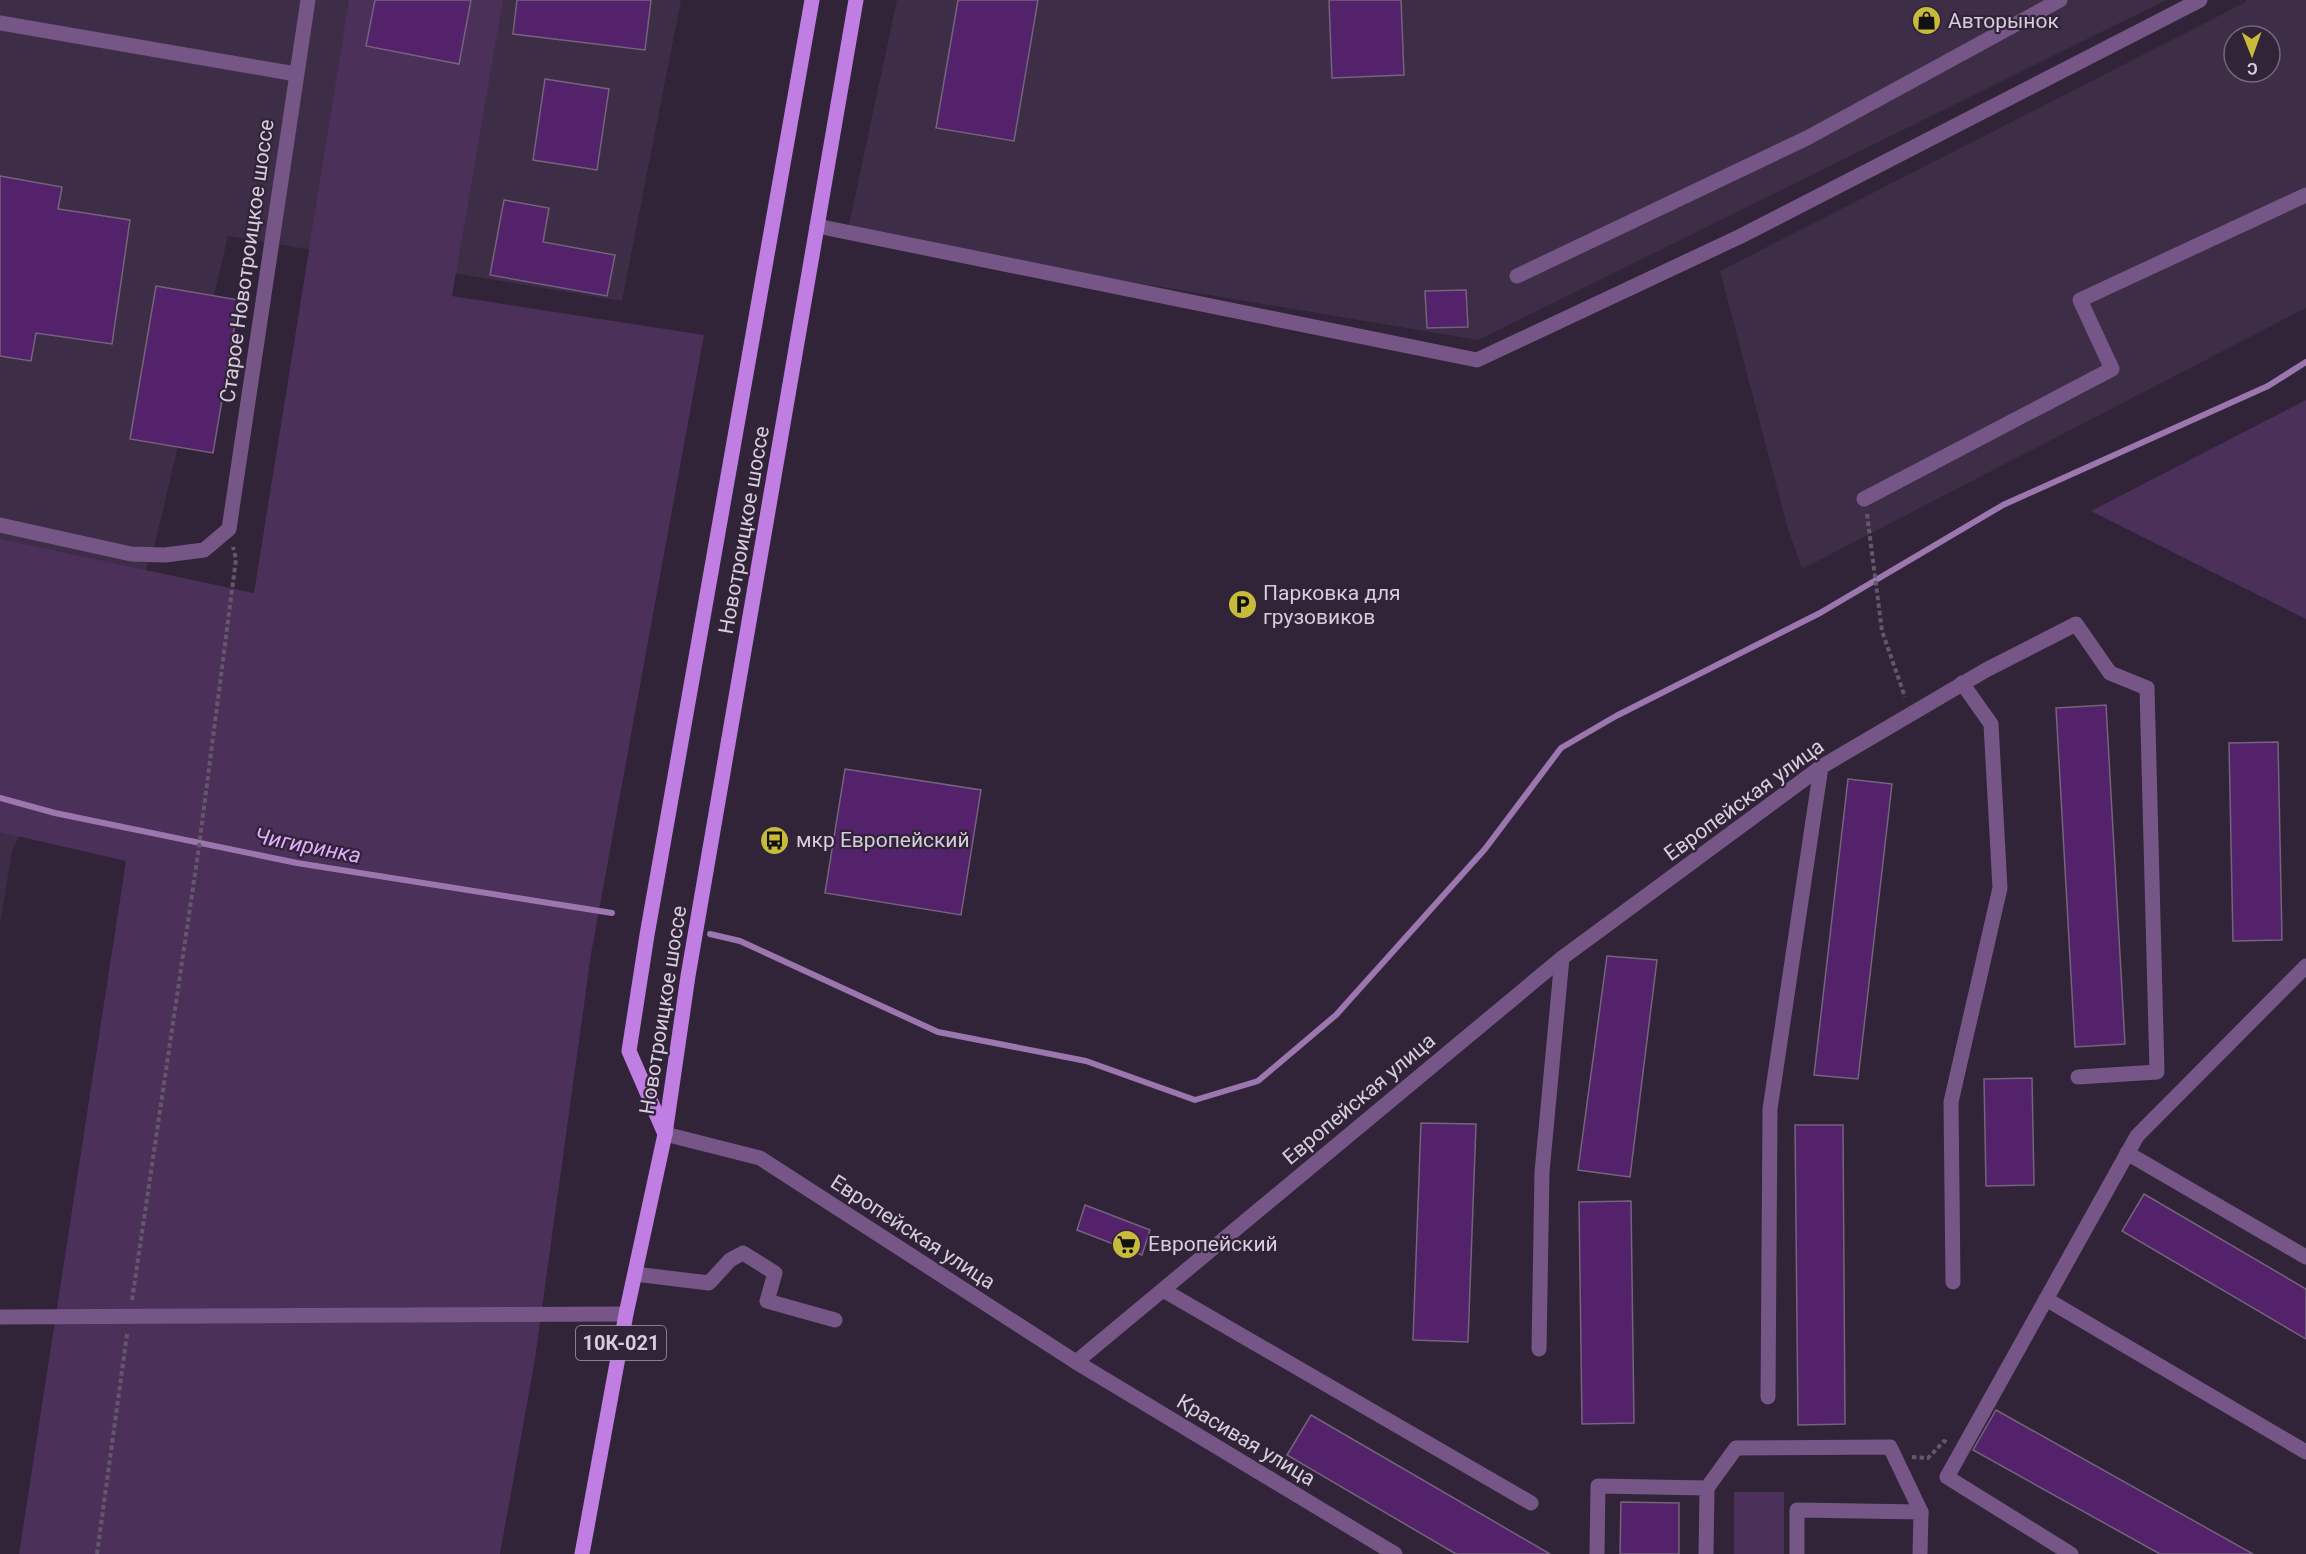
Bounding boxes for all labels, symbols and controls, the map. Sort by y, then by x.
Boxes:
shop icon: Авторынок [1911,5,1943,37]
place label: Авторынок [1948,9,2059,33]
north arrow [2222,24,2282,84]
text: С [2247,59,2258,78]
street label: Старое Новотроицкое шоссе [215,118,279,404]
street label: Новотроицкое шоссе [714,424,774,636]
place label: Парковка для грузовиков [1263,581,1401,629]
parking icon: Парковка для грузовиков [1226,589,1258,621]
street label: Европейская улица [1660,734,1828,866]
water label: Чигиринка [253,823,363,868]
bus stop icon: мкр Европейский [759,824,791,856]
place label: мкр Европейский [796,828,970,852]
street label: Новотроицкое шоссе [635,904,691,1116]
street label: Европейская улица [1278,1028,1440,1170]
street label: Европейская улица [826,1170,1000,1294]
supermarket icon: Европейский [1111,1228,1143,1260]
place label: Европейский [1148,1232,1278,1256]
road number: 10К-021 [576,1326,666,1360]
street label: Красивая улица [1172,1389,1320,1491]

